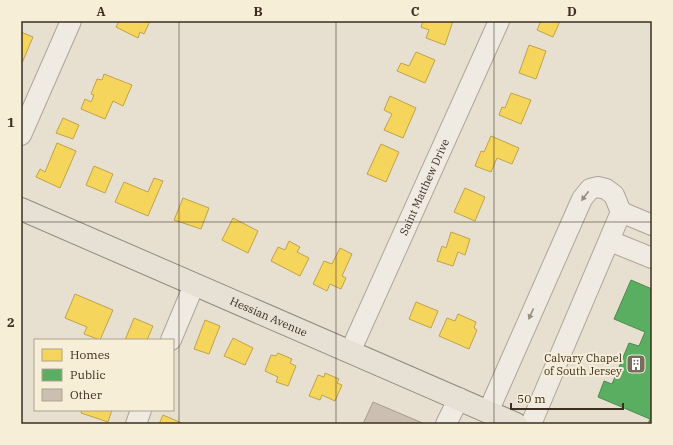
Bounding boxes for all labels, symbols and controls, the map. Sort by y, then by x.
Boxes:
text: A [96,3,106,20]
text: B [253,3,263,20]
text: C [411,3,420,20]
text: D [567,3,577,20]
text: 1 [7,114,15,131]
street label: Saint Matthew Drive [397,136,452,237]
one-way arrow [581,190,590,201]
street label: Hessian Avenue [228,294,310,340]
one-way arrow [528,308,534,319]
text: 2 [7,314,15,331]
legend [34,339,174,411]
text: Homes [70,347,110,362]
place label: Calvary Chapel of South Jersey [544,351,622,378]
building icon: Calvary Chapel of South Jersey [625,353,647,375]
text: Public [70,367,106,382]
scale bar [511,385,623,411]
text: Other [70,387,103,402]
text: 50 m [517,391,546,406]

